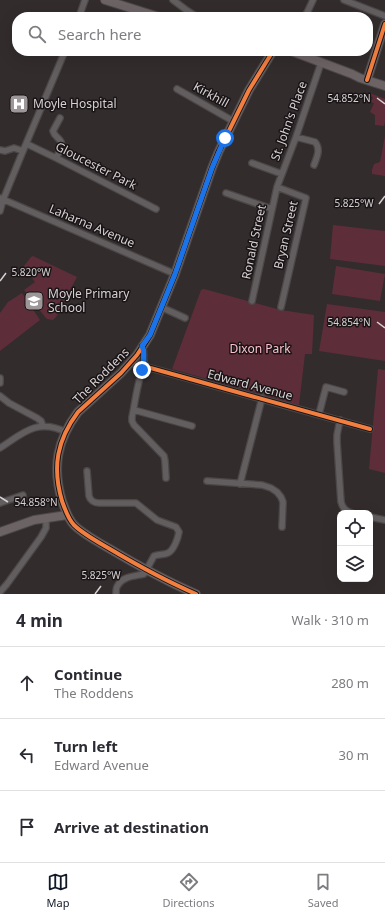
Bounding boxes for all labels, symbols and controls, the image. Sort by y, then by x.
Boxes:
search box [12,12,373,56]
icon: search [26,23,48,45]
text: Search here [58,24,141,44]
street label: Kirkhill [190,78,232,111]
street label: St. John's Place [266,79,311,163]
text: 54.852°N [327,91,371,105]
hospital icon: Moyle Hospital [8,93,30,115]
place label: Moyle Hospital [33,95,117,112]
route start [216,129,234,147]
street label: Gloucester Park [53,138,140,194]
text: 5.825°W [334,196,374,210]
street label: Bryan Street [269,198,302,271]
street label: Laharna Avenue [47,200,138,251]
street label: Ronald Street [237,202,270,281]
text: 5.820°W [11,265,51,279]
place label: Moyle Primary School [48,285,130,316]
school or university icon: Moyle Primary School [23,290,45,312]
text: 54.854°N [327,315,371,329]
park label: Dixon Park [229,340,291,357]
street label: The Roddens [69,344,133,408]
route end [133,361,151,379]
street label: Edward Avenue [206,365,295,404]
text: 54.858°N [14,495,58,509]
map controls [337,510,373,582]
button: locate [337,510,373,546]
button: layers [337,546,373,582]
text: 5.825°W [81,568,121,582]
text: 4 min [16,609,63,632]
text: Walk · 310 m [291,611,369,629]
text: Continue [54,664,122,684]
icon: ahead [16,672,38,694]
text: 280 m [331,674,369,692]
text: The Roddens [54,684,134,702]
text: Turn left [54,736,118,756]
icon: left [16,744,38,766]
text: 30 m [339,746,369,764]
text: Edward Avenue [54,756,149,774]
icon: arrive [16,816,38,838]
text: Arrive at destination [54,817,209,837]
tab: Map [47,871,69,910]
tab: Directions [162,871,215,910]
tab: Saved [308,871,338,910]

